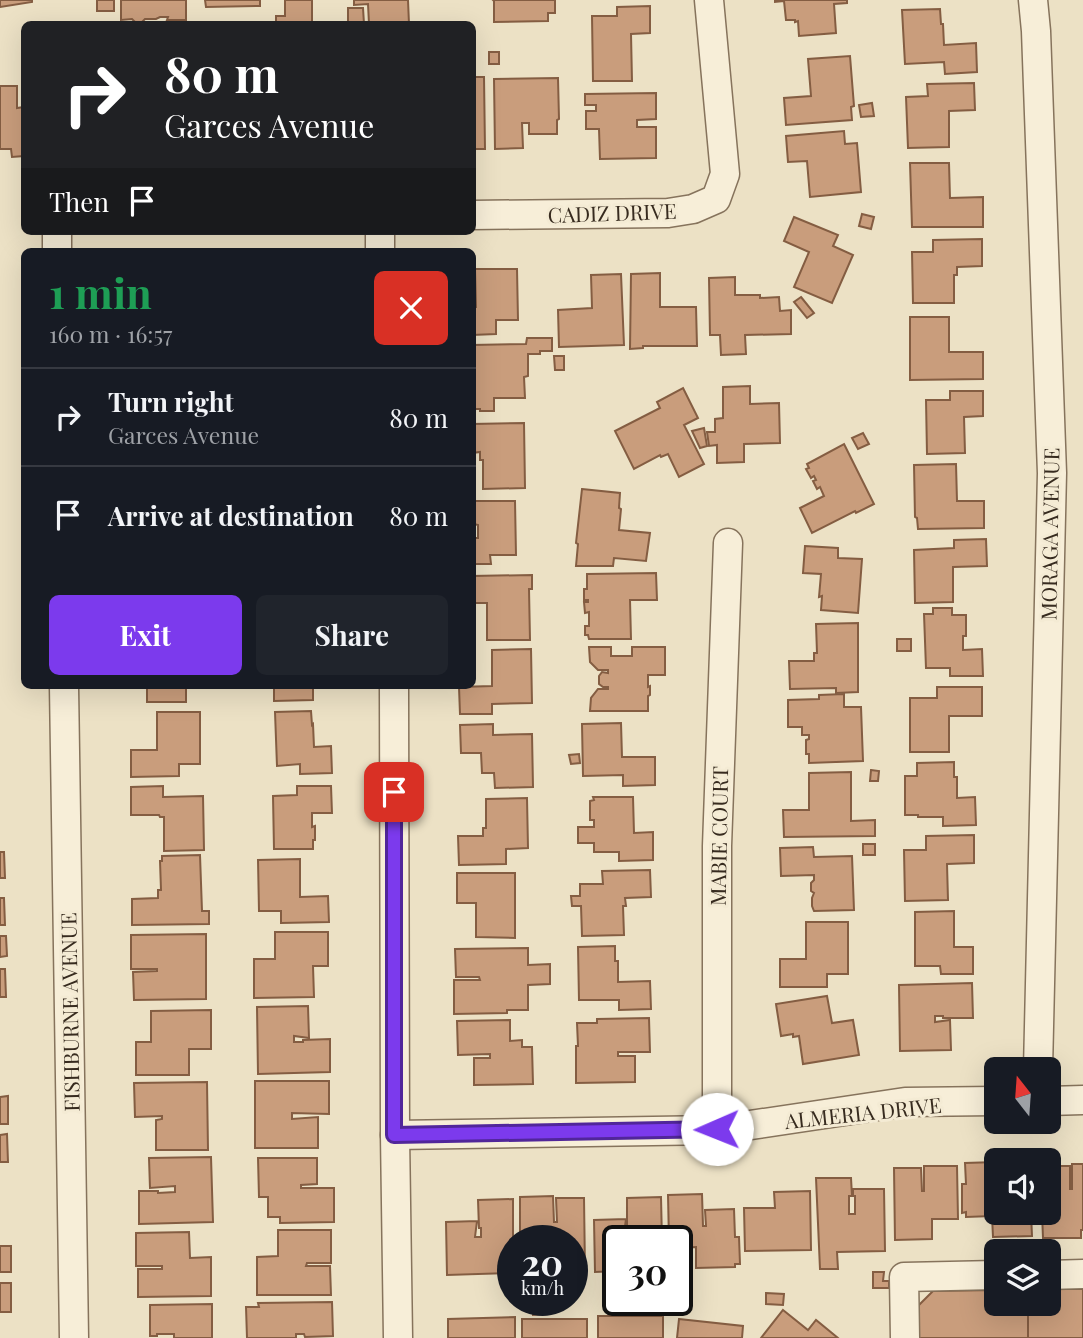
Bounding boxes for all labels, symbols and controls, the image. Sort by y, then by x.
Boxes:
text: 80 m [164,40,279,105]
icon: right [49,49,140,140]
text: Garces Avenue [164,103,374,146]
icon: arrive [123,182,161,220]
text: Then [49,184,109,219]
street label: CADIZ DRIVE [547,196,677,228]
text: 1 min [49,264,152,320]
button: close [374,271,448,345]
text: 160 m · 16:57 [49,318,172,349]
text: Turn right [108,384,234,419]
icon: right [49,398,87,436]
text: 80 m [389,400,448,435]
text: Garces Avenue [108,419,259,450]
street label: MORAGA AVENUE [1033,447,1065,621]
icon: arrive [49,496,87,534]
text: Arrive at destination [108,498,354,533]
text: 80 m [389,498,448,533]
button: Exit [49,595,242,675]
button: Share [256,595,448,675]
pin [364,762,424,822]
street label: MABIE COURT [703,766,733,906]
icon: arrive [375,773,413,811]
street label: FISHBURNE AVENUE [53,912,85,1112]
north arrow [984,1057,1060,1134]
map controls [984,1057,1061,1316]
street label: ALMERIA DRIVE [782,1090,943,1134]
position arrow [680,1092,754,1166]
button: sound [984,1148,1061,1225]
speed limit sign: 30 [602,1225,693,1316]
text: 20 [522,1238,563,1285]
button: layers [984,1239,1061,1316]
text: km/h [521,1276,564,1300]

